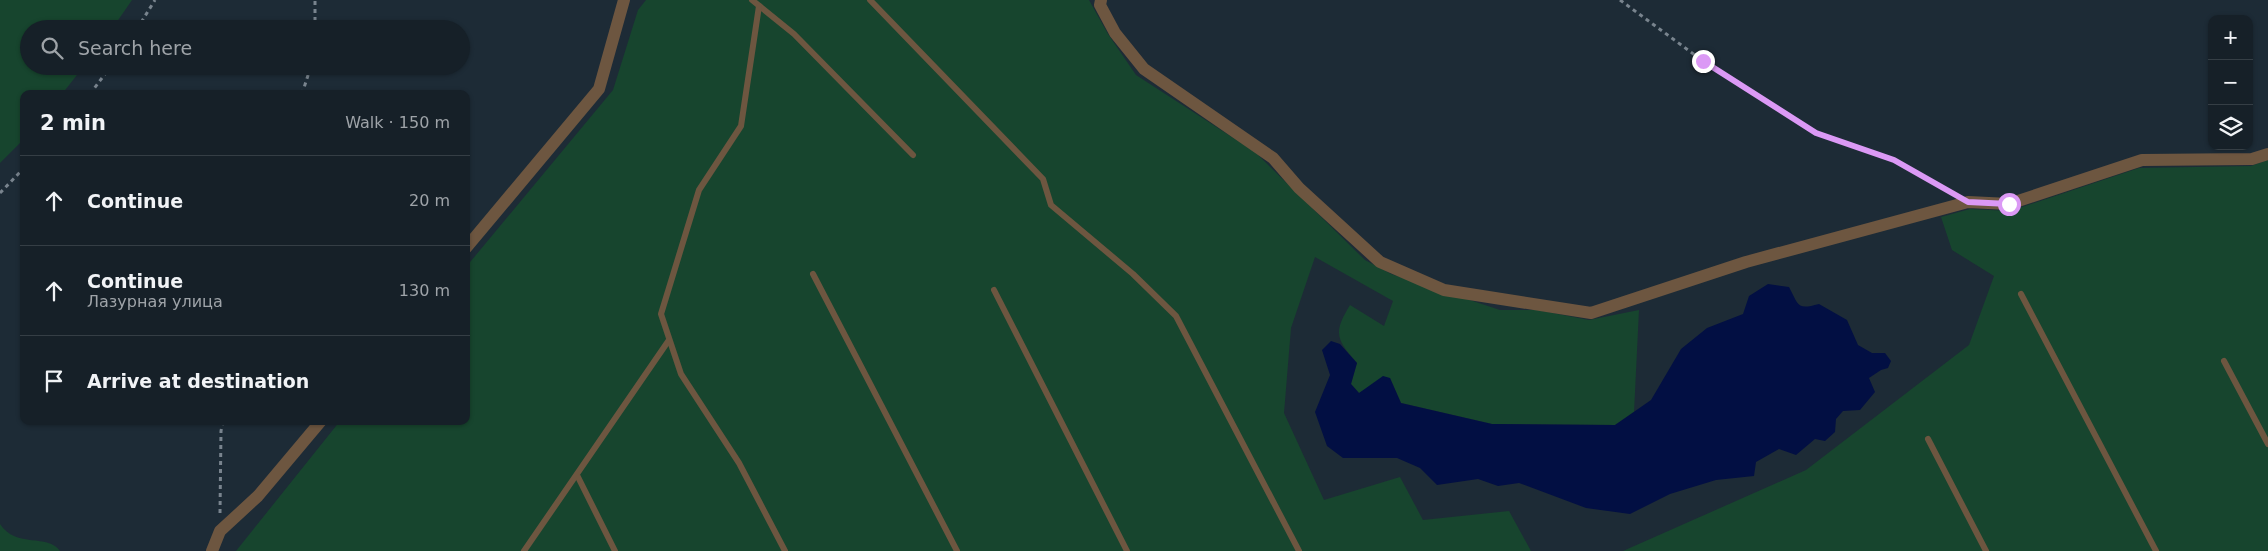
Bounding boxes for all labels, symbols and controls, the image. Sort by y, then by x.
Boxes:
map controls [2208,15,2253,150]
button: + [2208,15,2253,60]
search box [20,20,470,75]
icon: search [38,34,66,62]
text: Search here [78,37,192,59]
route end [1692,50,1715,73]
button: − [2208,60,2253,105]
button: layers [2208,105,2253,150]
text: 2 min [40,111,106,135]
text: Walk · 150 m [345,113,450,132]
icon: ahead [40,187,68,215]
text: Continue [87,190,183,212]
text: 20 m [409,191,450,210]
route start [1998,193,2021,216]
text: Continue [87,270,183,292]
icon: ahead [40,277,68,305]
text: 130 m [399,281,450,300]
text: Лазурная улица [87,292,223,311]
icon: arrive [40,367,68,395]
text: Arrive at destination [87,370,309,392]

